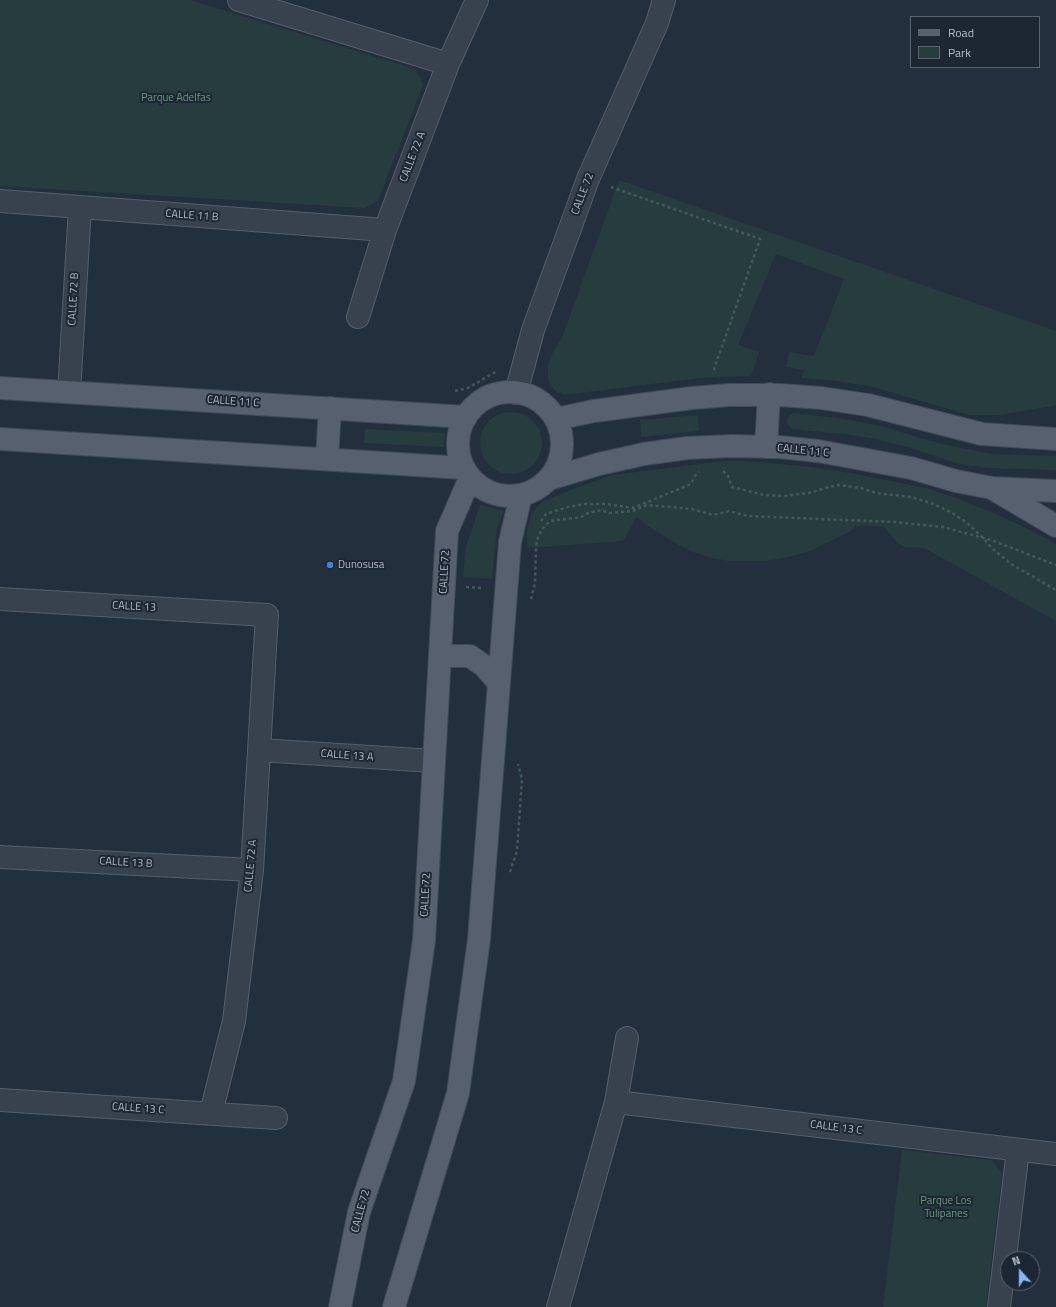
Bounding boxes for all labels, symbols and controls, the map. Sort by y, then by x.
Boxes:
legend [910,16,1040,68]
text: Road [948,23,974,42]
text: Park [948,43,971,62]
park label: Parque Adelfas [141,91,211,105]
street label: CALLE 72 A [397,130,429,184]
street label: CALLE 72 [569,171,597,217]
street label: CALLE 11 B [165,208,219,224]
street label: CALLE 72 B [66,272,82,326]
street label: CALLE 11 C [206,394,260,410]
street label: CALLE 11 C [776,442,830,460]
street label: CALLE 72 [437,550,453,594]
place label: Dunosusa [338,558,384,572]
marker: Dunosusa [325,560,335,570]
street label: CALLE 13 [112,599,156,615]
street label: CALLE 13 A [320,748,374,764]
street label: CALLE 72 A [242,839,260,893]
street label: CALLE 13 B [99,855,153,871]
street label: CALLE 72 [418,873,434,917]
street label: CALLE 13 C [111,1101,165,1117]
street label: CALLE 13 C [809,1118,863,1138]
street label: CALLE 72 [349,1188,373,1234]
park label: Parque Los Tulipanes [920,1194,972,1220]
north arrow [1000,1251,1040,1291]
text: N [1010,1252,1022,1270]

